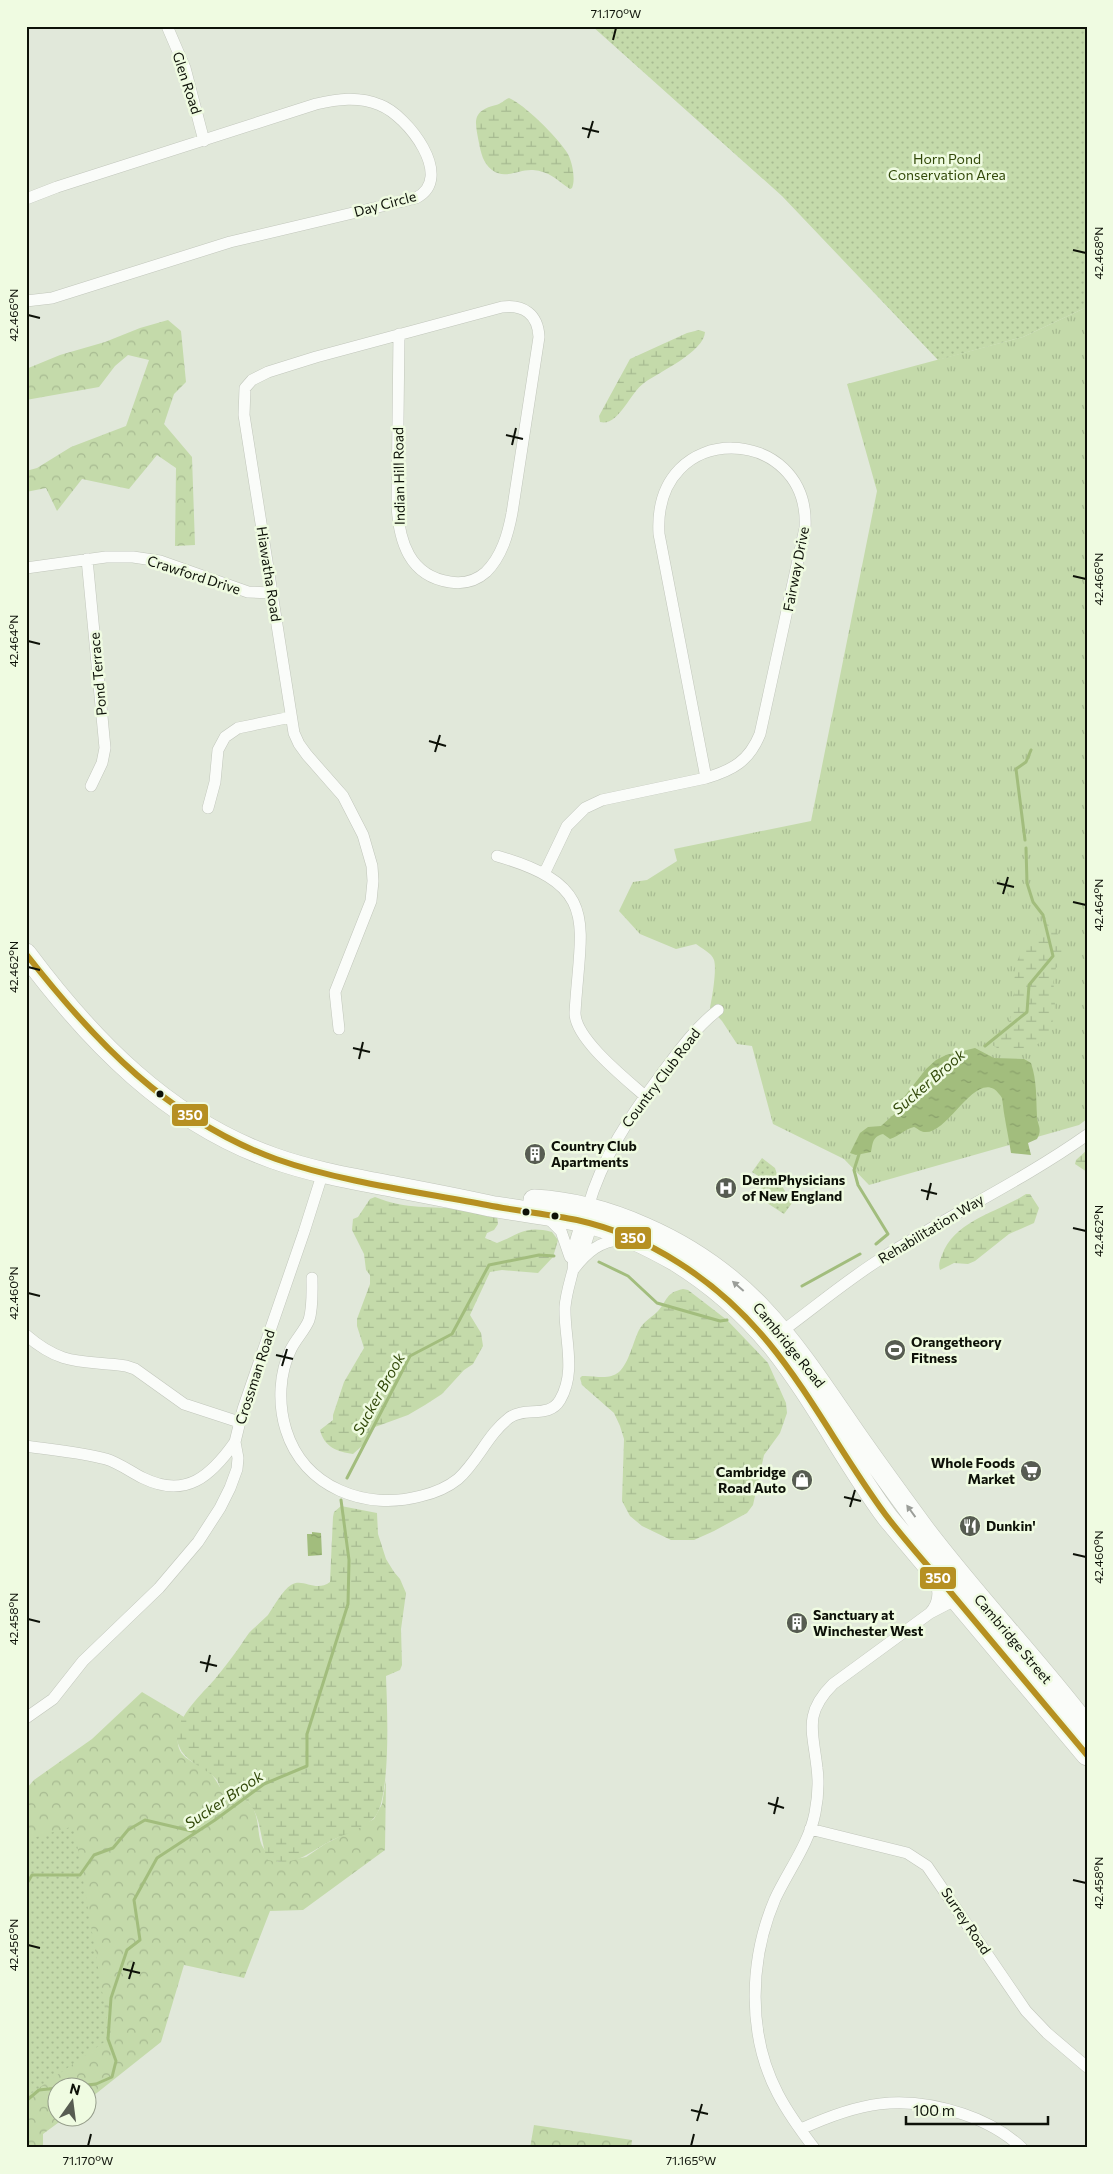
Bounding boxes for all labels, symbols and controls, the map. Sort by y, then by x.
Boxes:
text: 71.170°W [591,6,641,20]
street label: Glen Road [169,49,206,116]
park label: Horn Pond Conservation Area [888,150,1006,183]
street label: Day Circle [352,187,418,220]
text: 42.468°N [1091,227,1105,279]
text: 42.466°N [6,289,20,341]
street label: Indian Hill Road [389,427,408,525]
street label: Hiawatha Road [254,525,285,623]
street label: Fairway Drive [779,525,812,613]
street label: Crawford Drive [145,551,243,598]
text: 42.466°N [1091,553,1105,605]
text: 42.464°N [6,615,20,667]
street label: Pond Terrace [85,632,110,716]
text: 42.464°N [1091,879,1105,931]
text: 42.462°N [6,941,20,993]
street label: Country Club Road [618,1025,703,1131]
water label: Sucker Brook [888,1044,969,1118]
unlabelled marker [155,1089,165,1099]
line badge: 350 [171,1103,209,1127]
text: 350 [177,1106,203,1123]
place label: Country Club Apartments [551,1137,637,1170]
building icon: Country Club Apartments [523,1142,547,1166]
place label: DermPhysicians of New England [742,1171,846,1204]
hospital icon: DermPhysicians of New England [714,1176,738,1200]
street label: Rehabilitation Way [875,1190,987,1267]
text: 42.462°N [1091,1205,1105,1257]
unlabelled marker [521,1207,531,1217]
unlabelled marker [550,1211,560,1221]
line badge: 350 [614,1226,652,1250]
text: 350 [620,1229,646,1246]
text: 42.460°N [6,1266,20,1320]
one-way arrow [732,1280,744,1292]
street label: Cambridge Road [750,1299,829,1391]
street label: Crossman Road [231,1327,278,1426]
place label: Orangetheory Fitness [911,1333,1002,1366]
sports icon: Orangetheory Fitness [883,1338,907,1362]
water label: Sucker Brook [348,1349,408,1438]
place label: Whole Foods Market [931,1454,1015,1487]
supermarket icon: Whole Foods Market [1019,1459,1043,1483]
place label: Cambridge Road Auto [716,1463,786,1496]
shop icon: Cambridge Road Auto [790,1468,814,1492]
one-way arrow [906,1505,916,1518]
restaurant icon: Dunkin' [958,1514,982,1538]
place label: Dunkin' [986,1517,1036,1534]
text: 42.460°N [1091,1530,1105,1584]
line badge: 350 [919,1566,957,1590]
text: 350 [925,1569,951,1586]
street label: Cambridge Street [971,1590,1056,1687]
text: 42.458°N [6,1593,20,1645]
place label: Sanctuary at Winchester West [813,1606,924,1639]
building icon: Sanctuary at Winchester West [785,1611,809,1635]
water label: Sucker Brook [181,1766,267,1832]
text: 42.458°N [1091,1857,1105,1909]
street label: Surrey Road [938,1884,995,1957]
text: 42.456°N [6,1919,20,1971]
north arrow [48,2076,98,2126]
text: N [68,2079,82,2098]
scale bar [906,2094,1048,2126]
text: 100 m [913,2101,955,2119]
text: 71.170°W [63,2153,113,2167]
text: 71.165°W [666,2153,716,2167]

